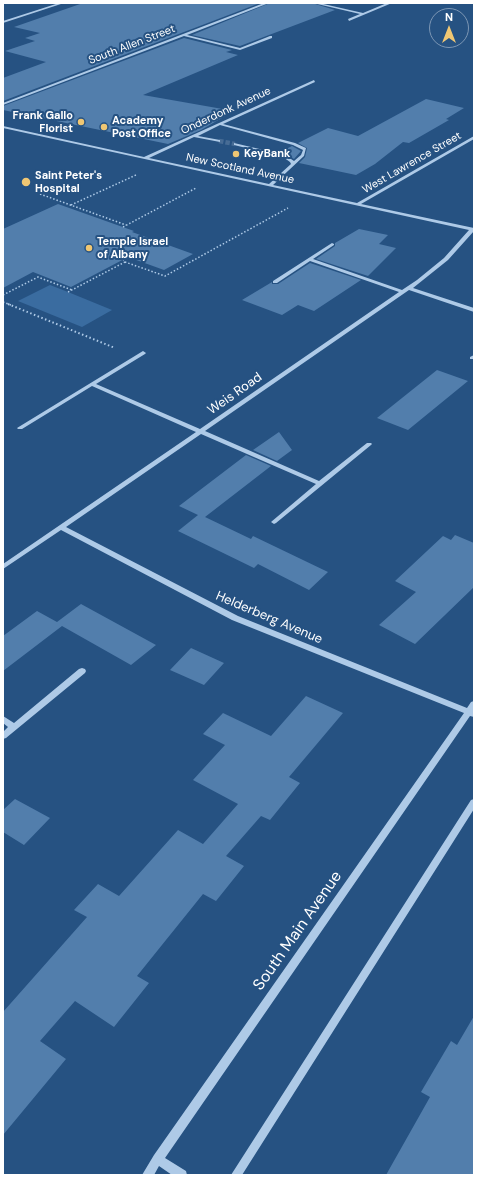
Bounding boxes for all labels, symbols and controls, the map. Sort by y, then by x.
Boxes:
north arrow [429,8,469,48]
text: N [445,10,453,24]
street label: South Allen Street [87,22,177,68]
street label: Onderdonk Avenue [179,84,273,138]
place label: Frank Gallo Florist [13,109,73,135]
place label: Academy Post Office [112,114,171,140]
marker: Frank Gallo Florist [76,117,86,127]
marker: Academy Post Office [99,122,109,132]
street label: West Lawrence Street [360,129,464,197]
place label: KeyBank [244,147,290,161]
marker: KeyBank [231,149,241,159]
street label: New Scotland Avenue [185,151,295,187]
place label: Saint Peter's Hospital [35,169,102,195]
marker: Saint Peter's Hospital [20,176,32,188]
place label: Temple Israel of Albany [97,235,168,261]
marker: Temple Israel of Albany [84,243,94,253]
street label: Weis Road [205,370,265,418]
street label: Helderberg Avenue [213,588,325,648]
street label: South Main Avenue [250,868,346,994]

